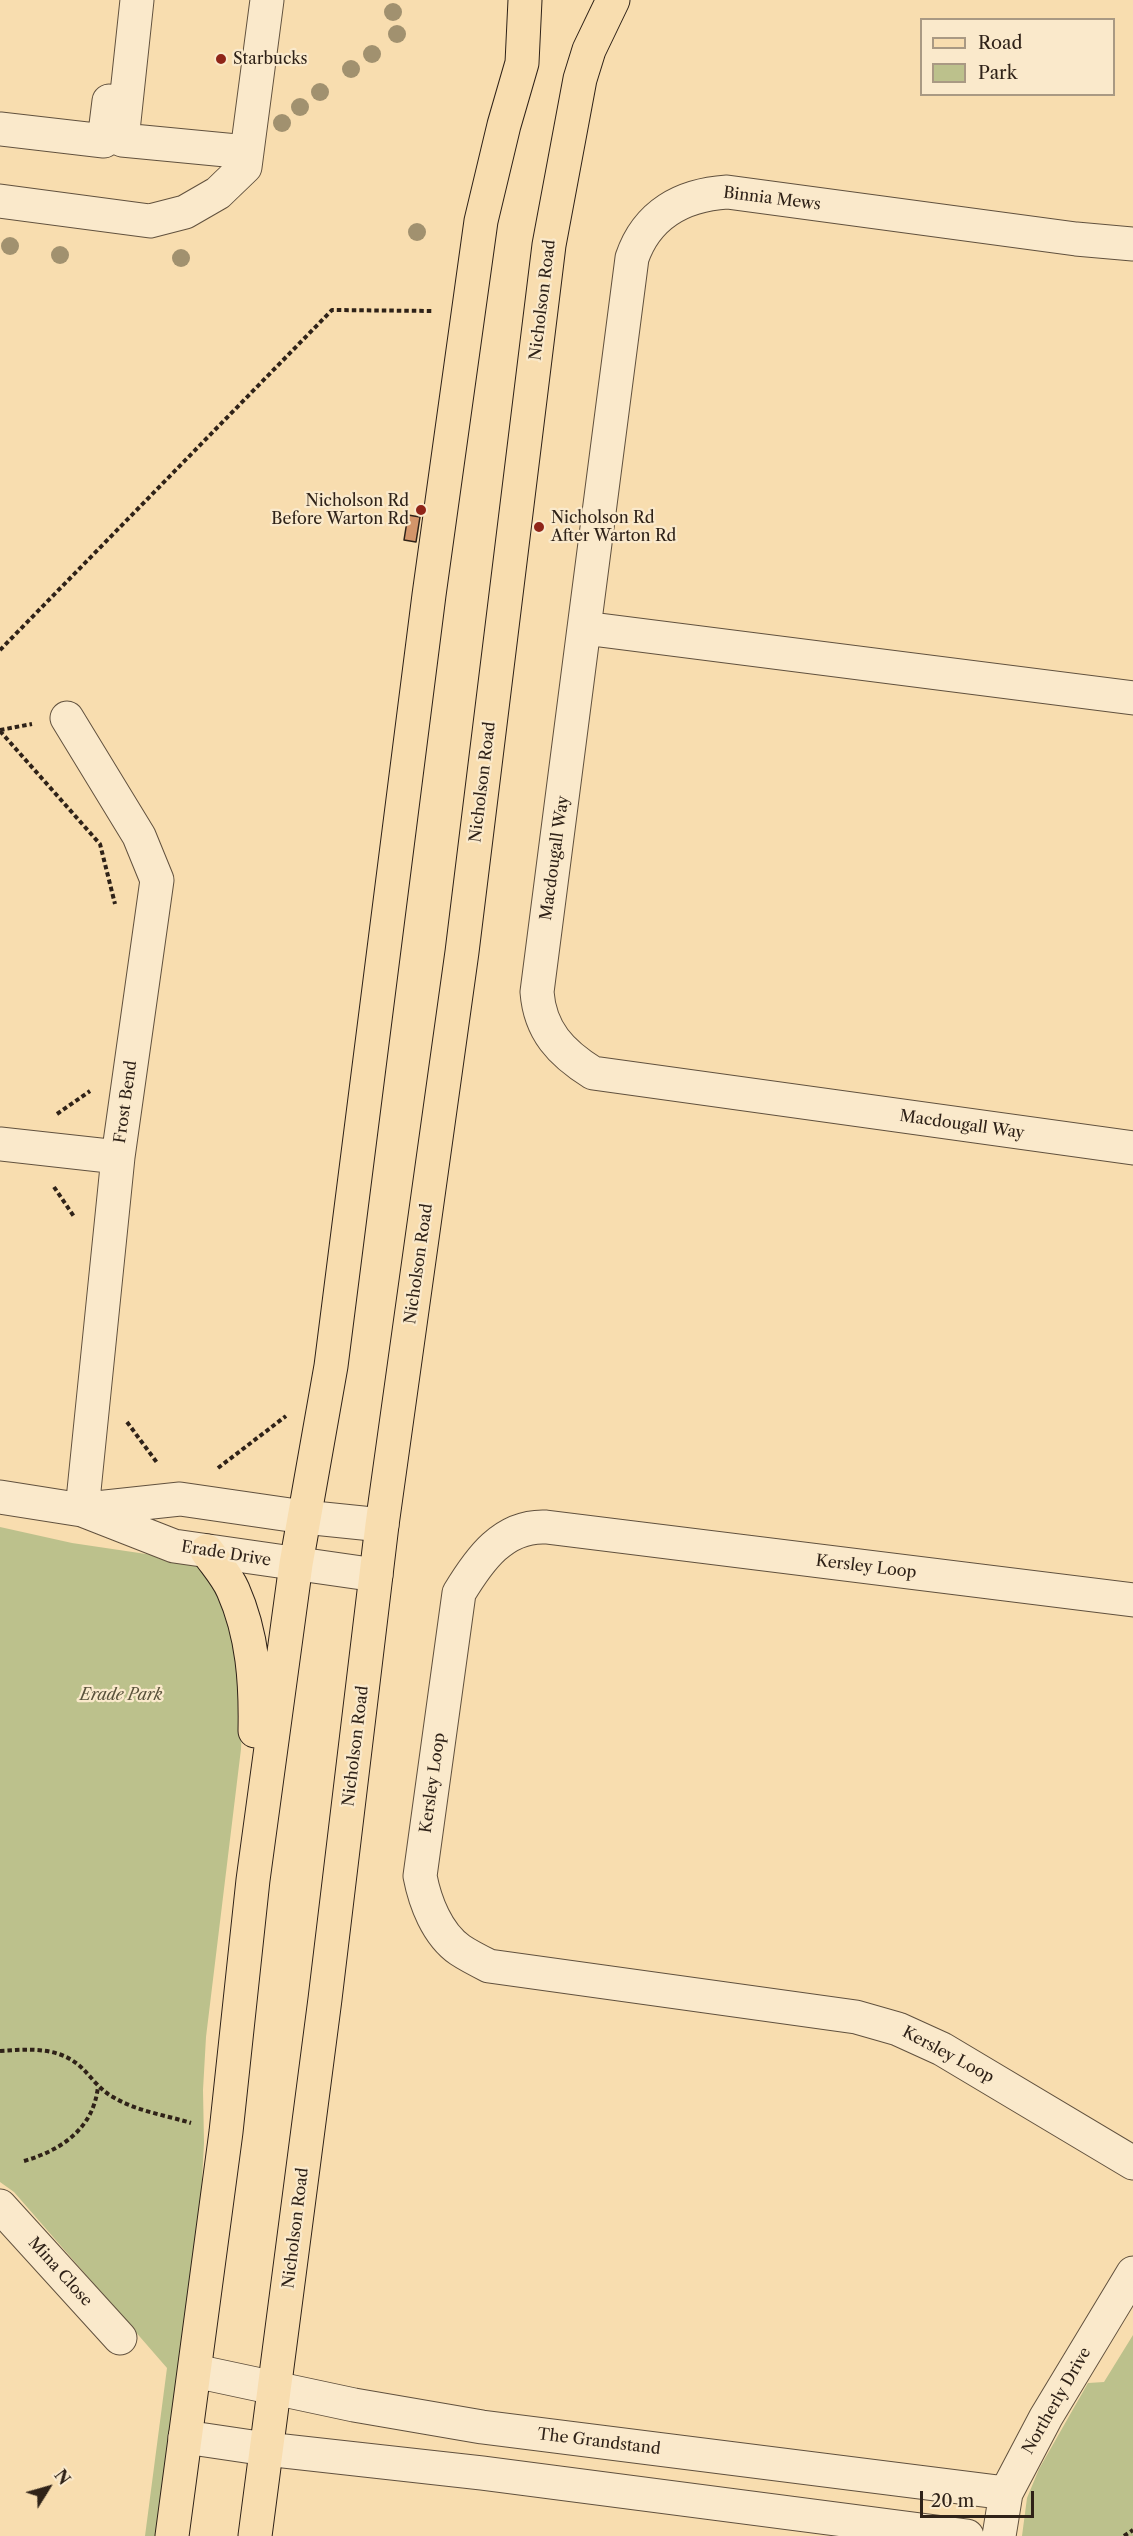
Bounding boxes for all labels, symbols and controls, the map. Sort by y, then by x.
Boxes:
legend [920,18,1115,96]
text: Road [978,32,1023,54]
place label: Starbucks [233,49,308,69]
marker: Starbucks [214,52,228,66]
text: Park [978,62,1017,84]
street label: Binnia Mews [722,184,822,214]
street label: Nicholson Road [526,238,560,362]
place label: Nicholson Rd Before Warton Rd [271,491,409,529]
marker: Nicholson Rd Before Warton Rd [414,503,428,517]
place label: Nicholson Rd After Warton Rd [551,508,676,546]
marker: Nicholson Rd After Warton Rd [532,520,546,534]
street label: Nicholson Road [466,720,500,844]
street label: Macdougall Way [537,794,573,922]
street label: Frost Bend [111,1059,141,1145]
street label: Macdougall Way [898,1107,1026,1143]
street label: Nicholson Road [401,1202,437,1326]
street label: Erade Drive [180,1537,272,1571]
street label: Kersley Loop [815,1551,917,1583]
street label: Nicholson Road [339,1684,373,1808]
park label: Erade Park [80,1685,162,1705]
street label: Kersley Loop [416,1732,450,1834]
street label: Kersley Loop [899,2023,997,2087]
street label: Nicholson Road [279,2166,313,2290]
street label: Mina Close [24,2233,96,2311]
street label: Northerly Drive [1019,2344,1095,2458]
street label: The Grandstand [536,2425,662,2459]
north arrow [18,2458,78,2518]
text: N [50,2466,75,2489]
scale bar [923,2479,1037,2517]
text: 20 m [931,2490,974,2512]

